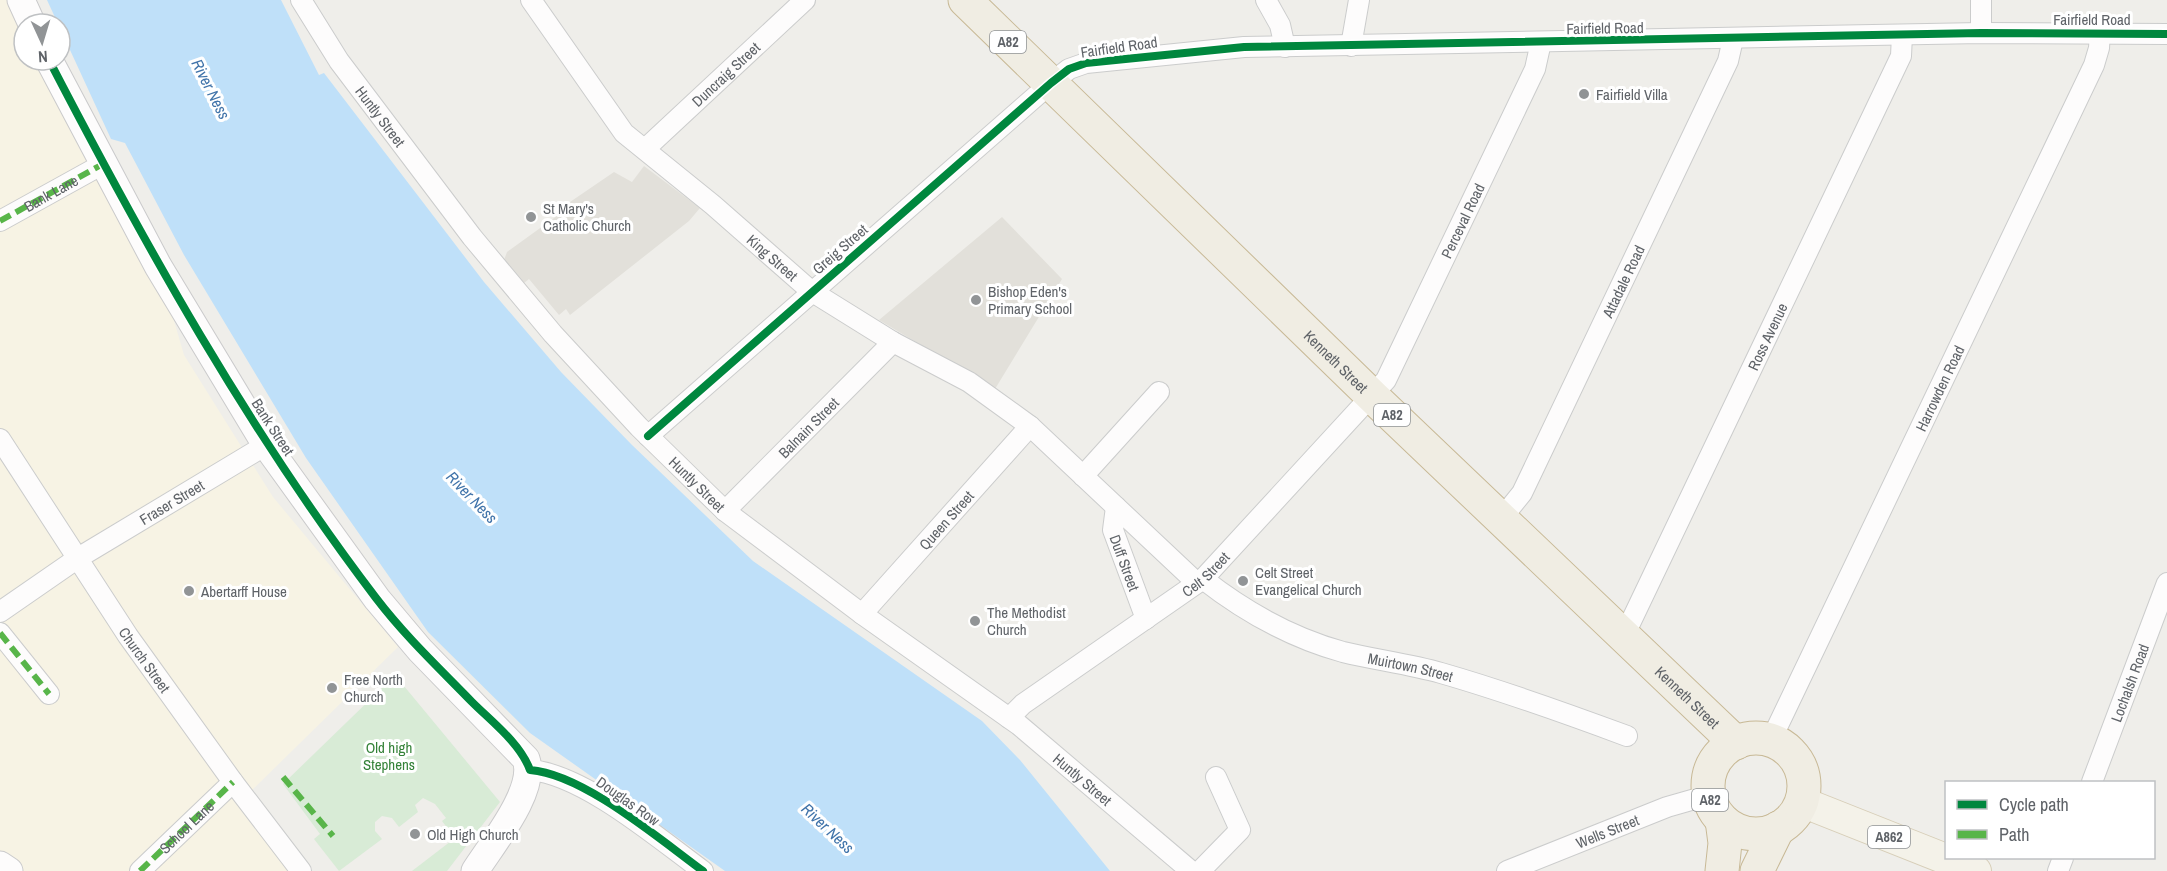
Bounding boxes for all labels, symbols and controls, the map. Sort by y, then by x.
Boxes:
street label: Fairfield Road [2053,9,2131,30]
north arrow [12,12,72,72]
street label: Fairfield Road [1566,17,1644,39]
road number: A82 [990,31,1026,53]
street label: Fairfield Road [1079,31,1159,63]
street label: Duncraig Street [687,37,765,111]
text: N [38,46,49,68]
water label: River Ness [186,55,236,123]
street label: Huntly Street [351,81,411,151]
place label: Fairfield Villa [1596,84,1668,105]
marker: Fairfield Villa [1577,87,1591,101]
street label: Bank Lane [20,169,82,216]
street label: Perceval Road [1435,180,1489,262]
place label: St Mary's Catholic Church [543,198,631,236]
marker: St Mary's Catholic Church [524,210,538,224]
street label: Greig Street [808,219,873,279]
street label: King Street [742,229,803,286]
street label: Attadale Road [1596,242,1649,322]
place label: Bishop Eden's Primary School [988,281,1072,319]
marker: Bishop Eden's Primary School [969,293,983,307]
street label: Ross Avenue [1742,299,1792,374]
street label: Kenneth Street [1300,325,1373,398]
street label: Harrowden Road [1910,342,1969,435]
street label: Balnain Street [773,392,844,462]
street label: Bank Street [247,394,300,460]
road number: A82 [1374,404,1410,426]
street label: Huntly Street [665,452,731,517]
water label: River Ness [442,466,503,528]
street label: Fraser Street [135,474,208,529]
street label: Queen Street [914,485,979,554]
street label: Duff Street [1105,531,1145,594]
street label: Celt Street [1177,546,1234,601]
place label: Celt Street Evangelical Church [1255,562,1362,600]
marker: Celt Street Evangelical Church [1236,574,1250,588]
place label: Abertarff House [200,581,287,602]
marker: Abertarff House [182,584,196,598]
place label: The Methodist Church [987,602,1066,640]
marker: The Methodist Church [968,614,982,628]
street label: Church Street [114,623,176,697]
street label: Lochalsh Road [2105,641,2154,725]
street label: Muirtown Street [1366,647,1456,687]
street label: Kenneth Street [1651,661,1725,733]
place label: Free North Church [344,669,403,707]
marker: Free North Church [325,681,339,695]
park label: Old high Stephens [363,737,415,775]
street label: Huntly Street [1049,748,1117,811]
street label: Douglas Row [592,771,664,831]
legend [1945,781,2155,859]
road number: A82 [1692,789,1728,811]
text: Cycle path [1999,792,2069,817]
street label: School Lane [154,795,218,858]
water label: River Ness [797,798,860,858]
street label: Wells Street [1573,809,1642,853]
text: Path [1999,822,2029,847]
place label: Old High Church [427,824,519,845]
road number: A862 [1868,826,1910,848]
marker: Old High Church [408,827,422,841]

